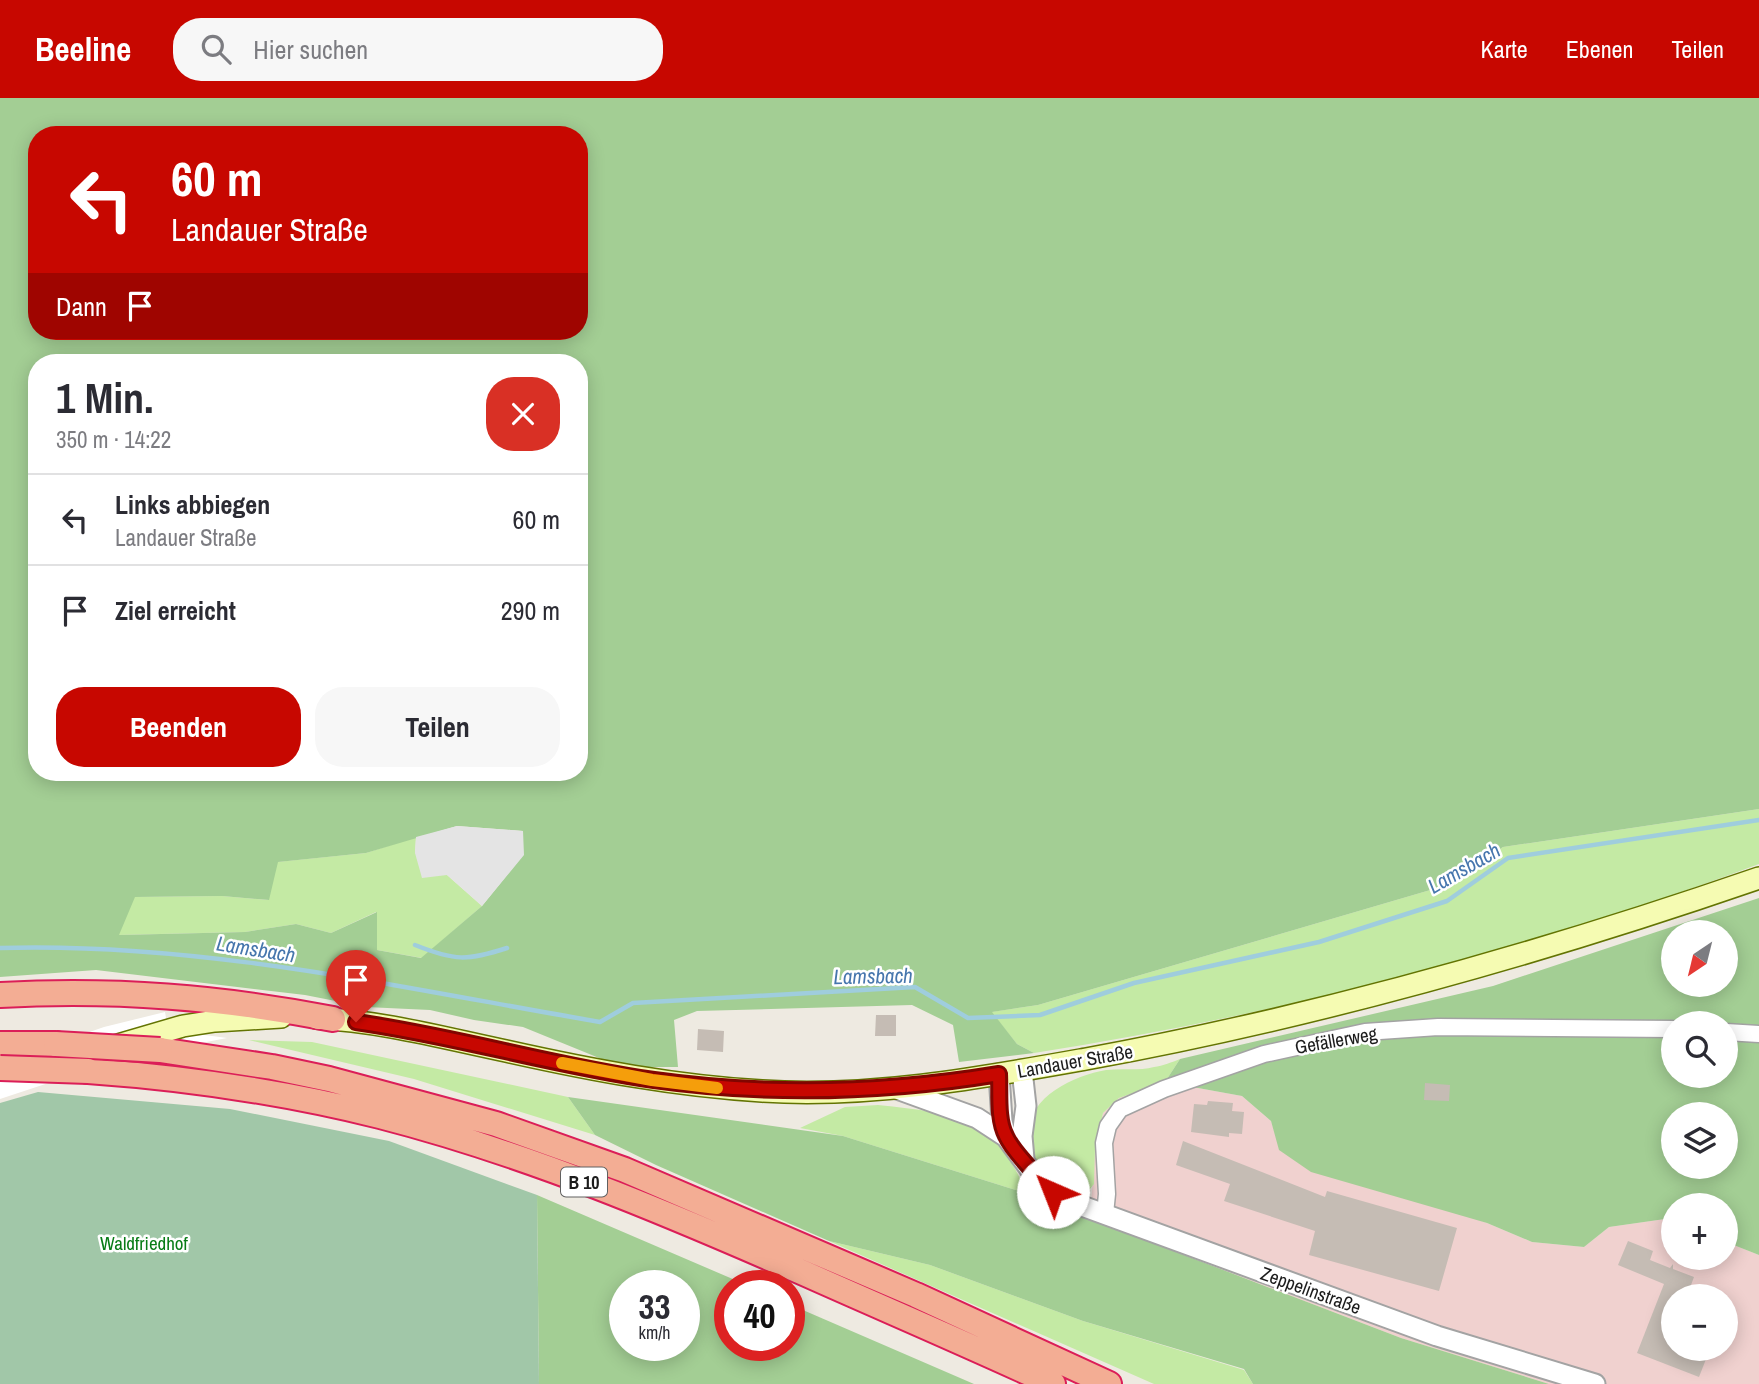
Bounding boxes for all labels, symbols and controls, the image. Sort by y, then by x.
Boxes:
search box [173,18,663,81]
text: Beeline [35,27,131,71]
icon: search [197,30,235,68]
text: Hier suchen [253,32,368,67]
text: Karte [1481,33,1528,65]
text: Ebenen [1566,33,1633,65]
text: Teilen [1671,33,1724,65]
text: 60 m [171,145,263,211]
icon: left [56,154,147,245]
text: Landauer Straße [171,208,368,251]
icon: arrive [121,287,159,325]
text: Dann [56,289,107,324]
text: 1 Min. [56,370,154,426]
button: close [486,377,560,451]
text: 350 m · 14:22 [56,424,171,455]
text: Links abbiegen [115,487,270,522]
icon: left [56,501,94,539]
text: 60 m [513,502,560,537]
text: Landauer Straße [115,522,257,553]
icon: arrive [56,592,94,630]
text: Ziel erreicht [115,593,236,628]
text: 290 m [501,593,560,628]
button: Beenden [56,687,301,767]
button: Teilen [315,687,560,767]
water label: Lamsbach [1422,836,1506,900]
north arrow [1661,920,1738,998]
map controls [1661,920,1738,1361]
water label: Lamsbach [214,928,298,970]
pin [326,950,386,1022]
icon: arrive [337,961,375,999]
water label: Lamsbach [833,961,913,991]
button: search [1661,1011,1738,1088]
street label: Gefällerweg [1293,1020,1380,1060]
street label: Landauer Straße [1015,1038,1135,1084]
button: layers [1661,1102,1738,1179]
position arrow [1016,1155,1090,1229]
road number: B 10 [561,1168,607,1196]
button: + [1661,1193,1738,1270]
park label: Waldfriedhof [100,1230,189,1256]
street label: Zeppelinstraße [1257,1260,1365,1320]
speed limit sign: 40 [714,1270,805,1361]
text: 33 [639,1283,670,1330]
button: − [1661,1284,1738,1361]
text: km/h [639,1320,671,1345]

